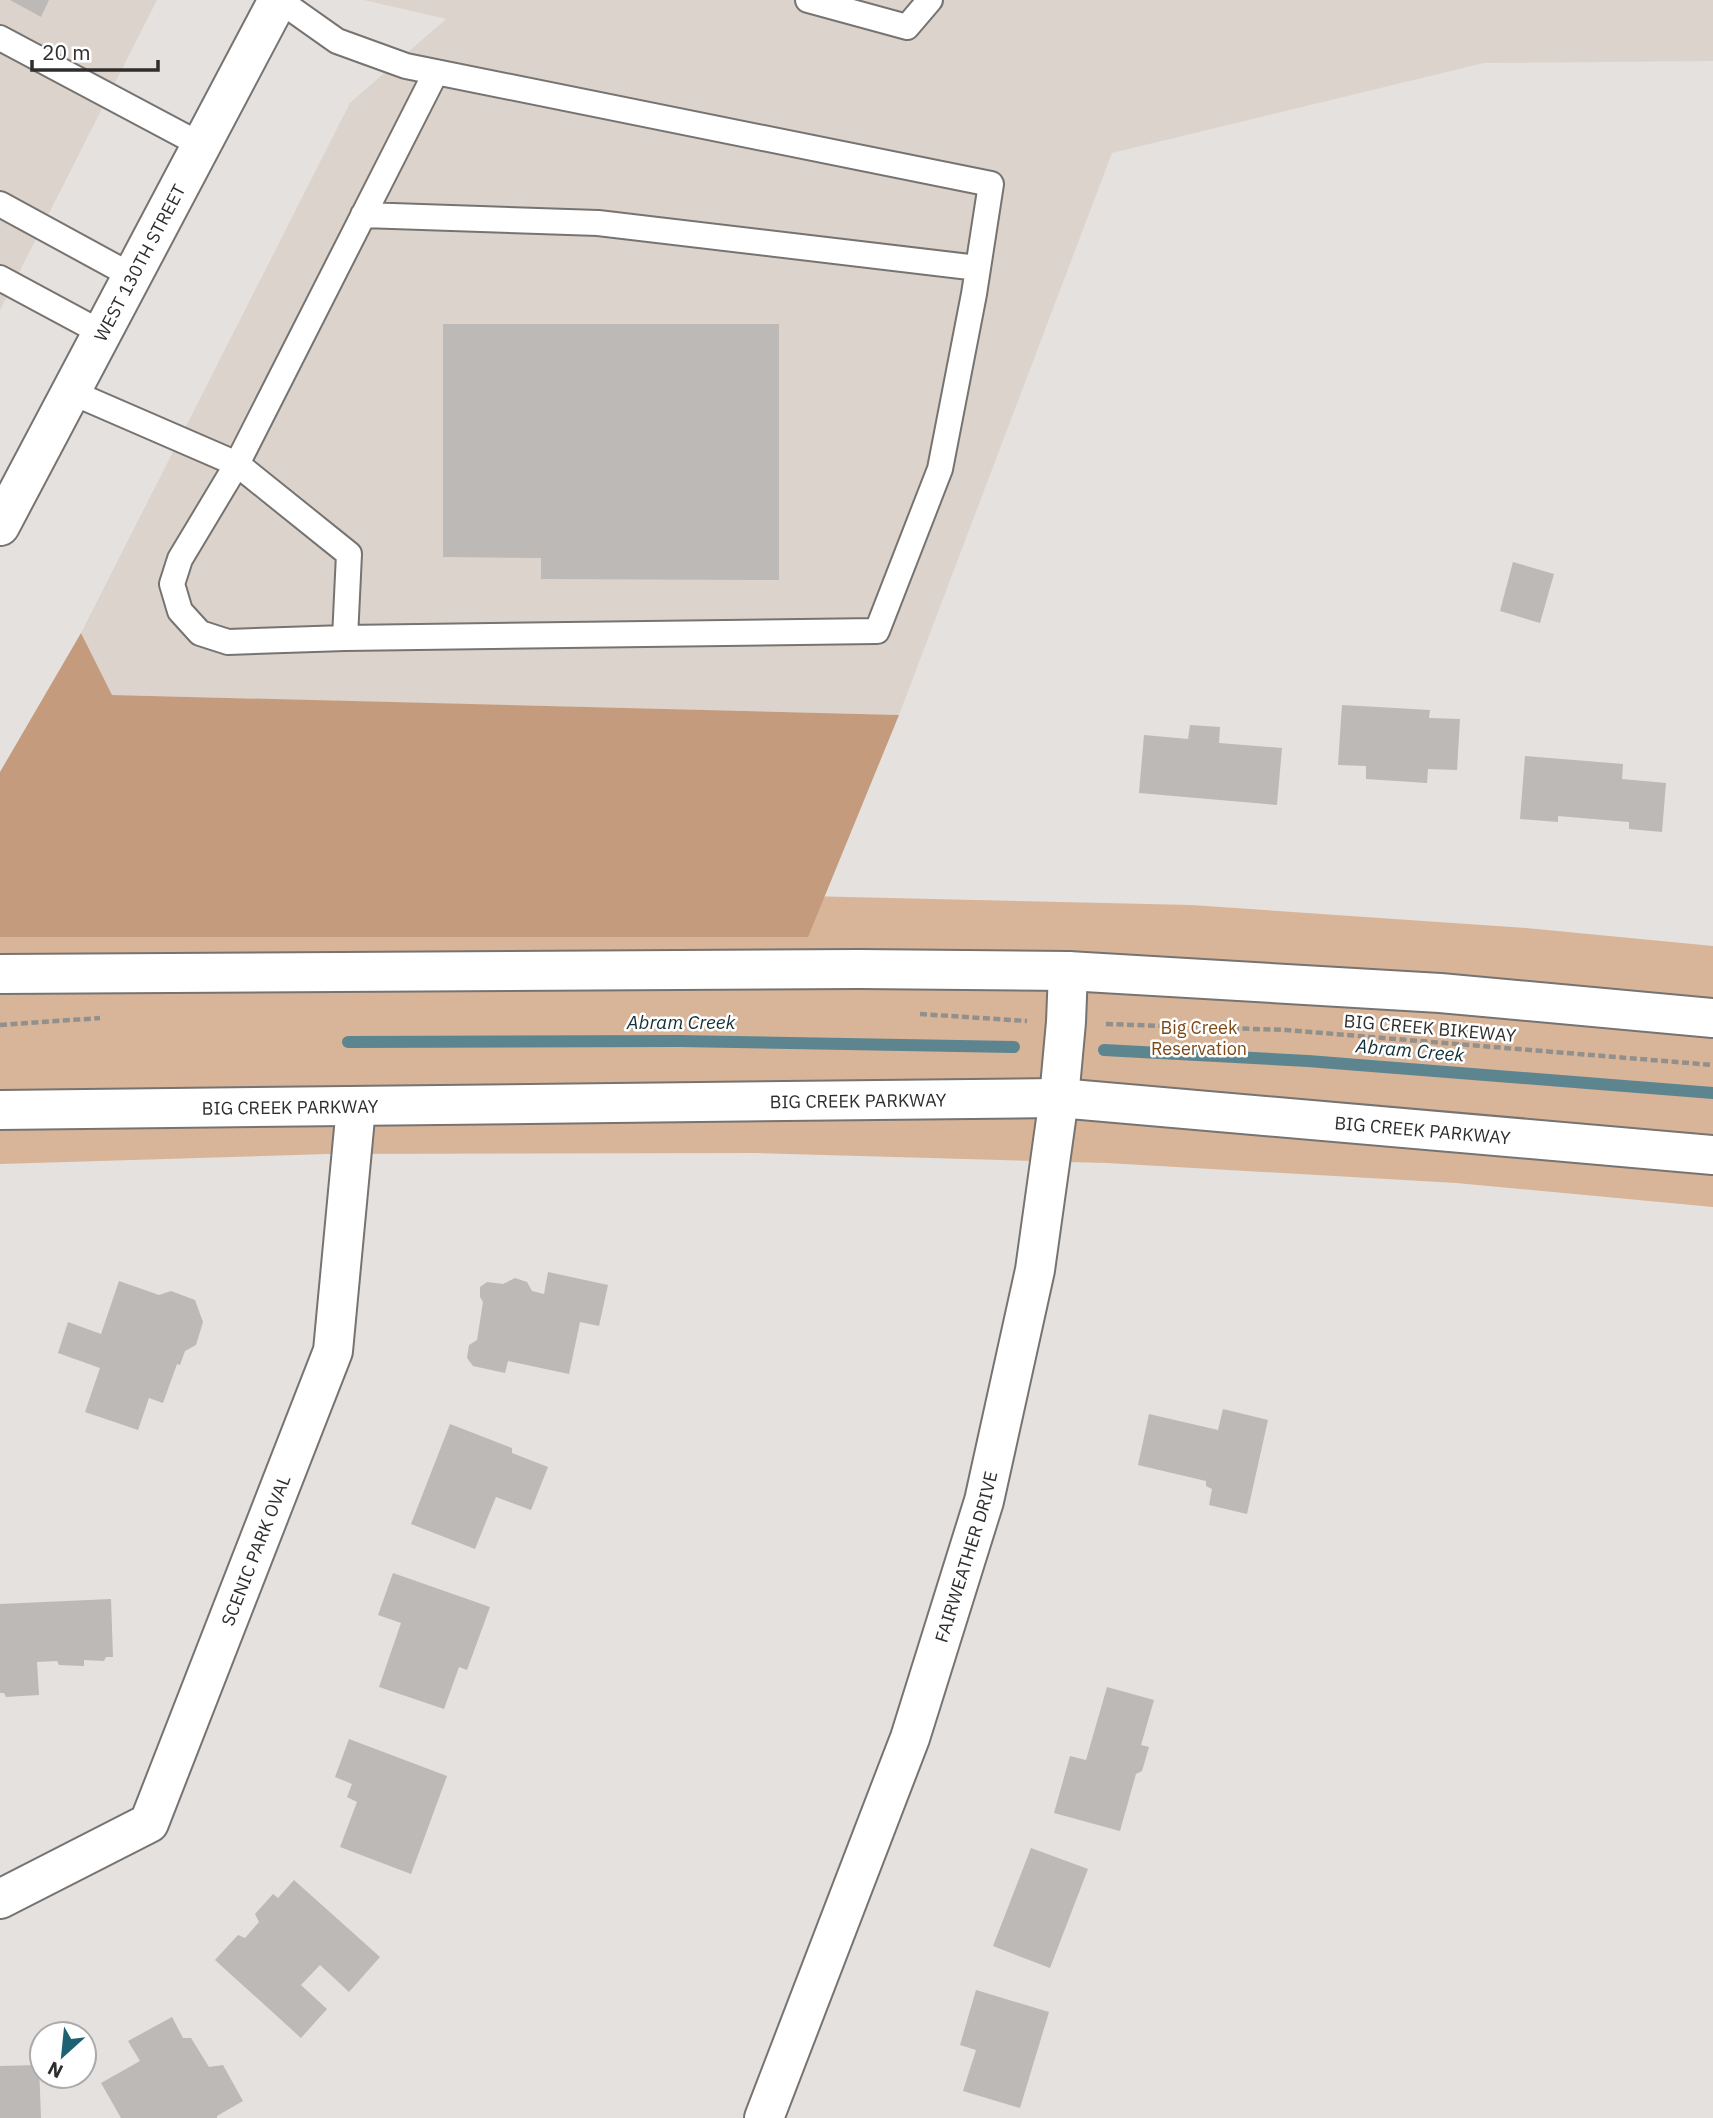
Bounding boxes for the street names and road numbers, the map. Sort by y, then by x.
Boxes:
street label: WEST 130TH STREET [88,180,190,345]
street label: BIG CREEK BIKEWAY [1343,1009,1518,1047]
street label: BIG CREEK PARKWAY [769,1088,947,1113]
street label: BIG CREEK PARKWAY [201,1094,379,1119]
street label: BIG CREEK PARKWAY [1334,1111,1512,1149]
street label: FAIRWEATHER DRIVE [929,1469,1002,1645]
street label: SCENIC PARK OVAL [216,1472,295,1629]

